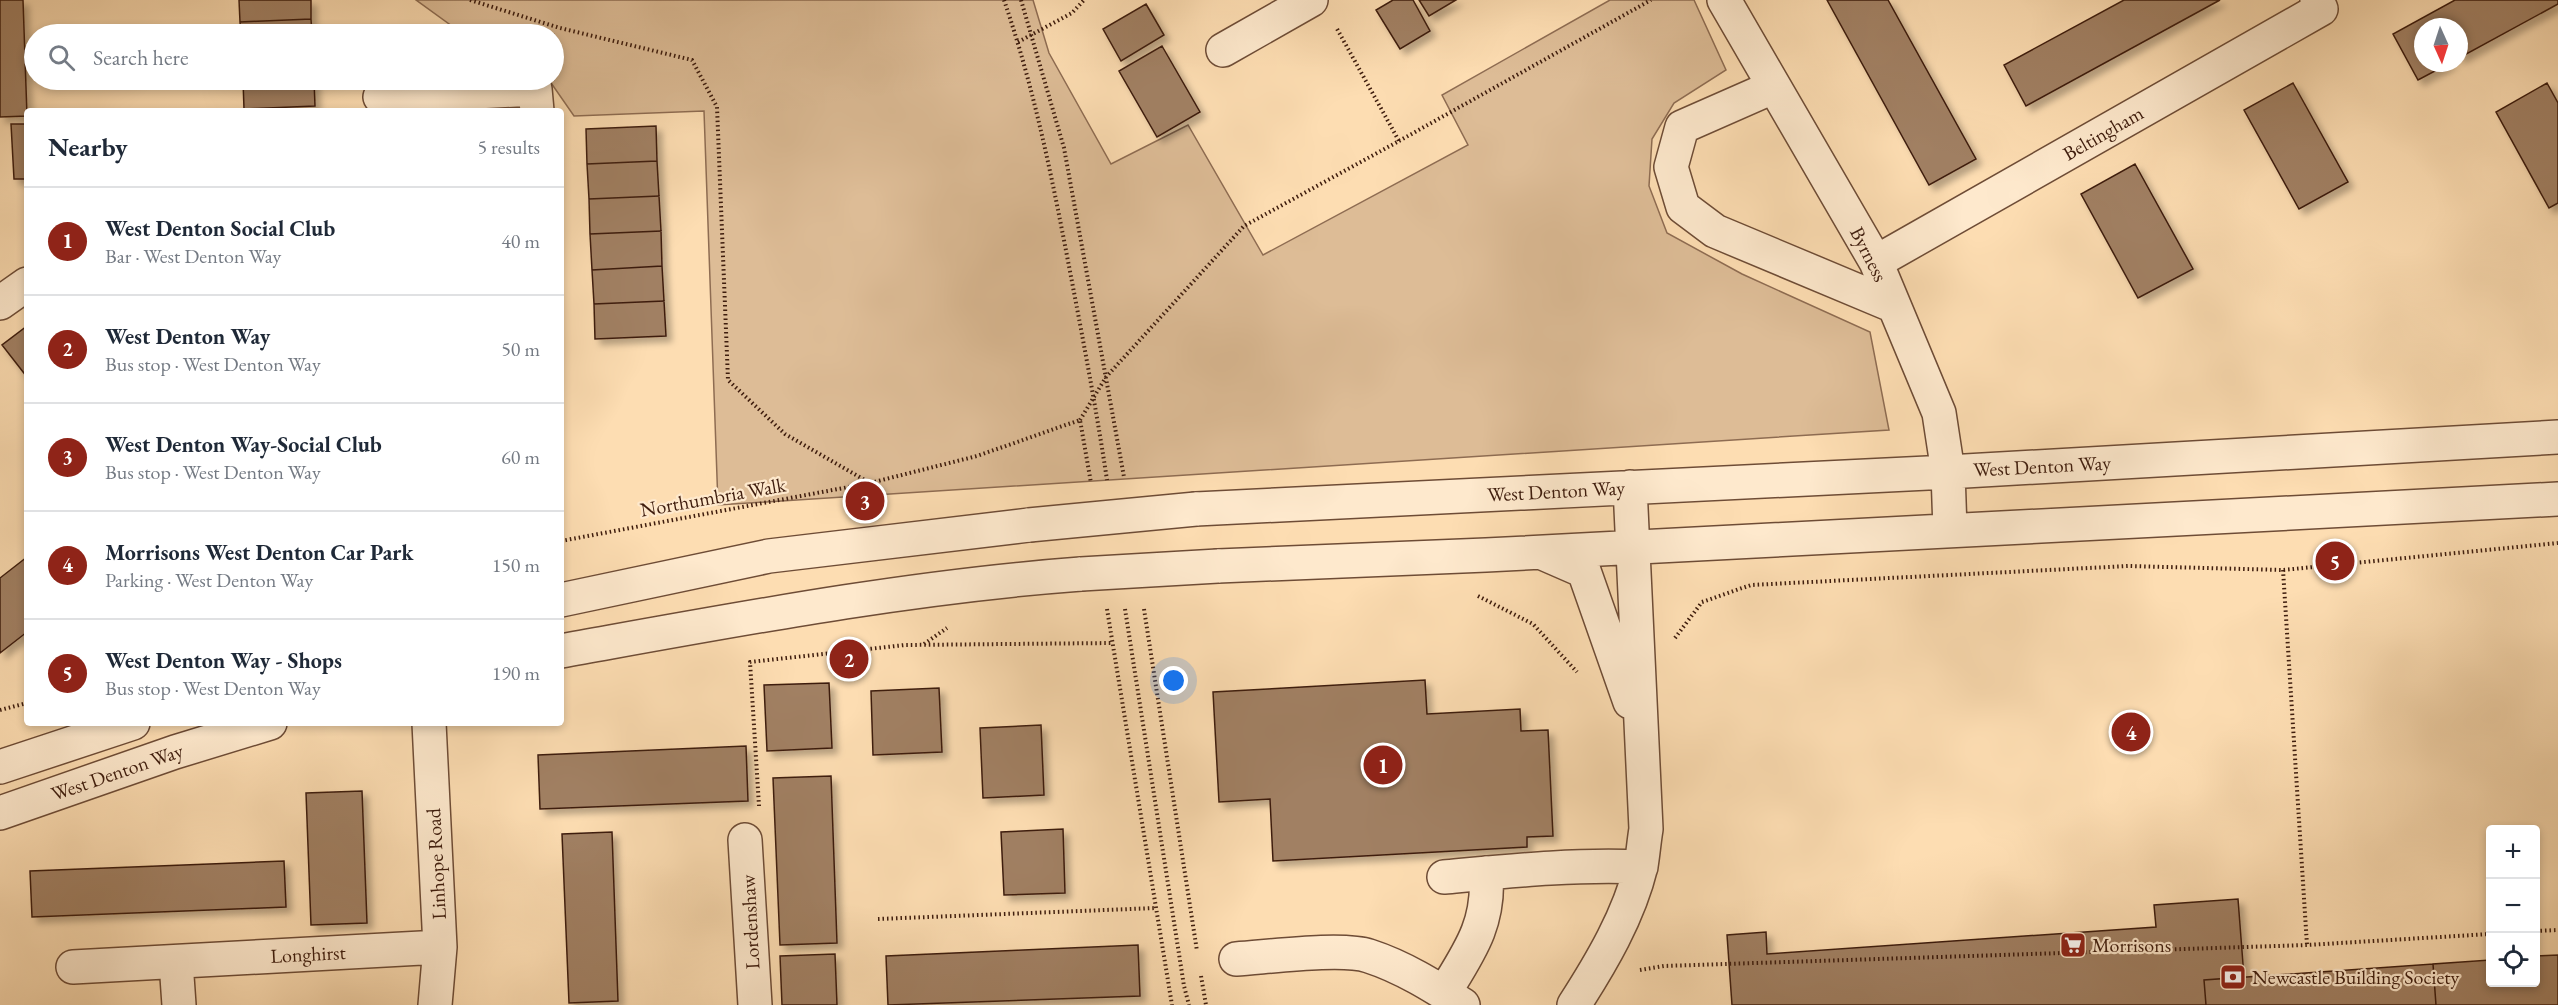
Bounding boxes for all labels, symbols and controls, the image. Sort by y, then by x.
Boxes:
north arrow [2414,18,2468,72]
search box [24,24,564,90]
icon: search [45,41,78,74]
text: Search here [93,43,188,72]
street label: Beltingham [2058,99,2148,166]
text: Nearby [48,130,128,164]
text: 5 results [477,134,540,160]
text: West Denton Social Club [105,214,335,243]
street label: Byrness [1844,222,1894,286]
text: 1 [62,228,73,254]
text: 40 m [501,228,540,254]
text: Bar · West Denton Way [105,243,281,269]
text: West Denton Way [105,322,270,351]
text: 2 [62,336,73,362]
text: 50 m [501,336,540,362]
text: Bus stop · West Denton Way [105,351,321,377]
text: West Denton Way-Social Club [105,430,382,459]
text: 3 [62,444,73,470]
text: 60 m [501,444,540,470]
street label: West Denton Way [1972,449,2112,483]
text: Bus stop · West Denton Way [105,459,321,485]
street label: Northumbria Walk [638,471,788,523]
street label: West Denton Way [1486,474,1626,508]
pin: 3 [846,478,884,524]
text: Morrisons West Denton Car Park [105,538,413,567]
pin: 5 [2316,538,2354,584]
text: 4 [62,552,73,578]
text: 150 m [492,552,540,578]
text: Parking · West Denton Way [105,567,313,593]
pin: 2 [830,636,868,682]
text: West Denton Way - Shops [105,646,342,675]
text: 5 [62,660,73,686]
text: 190 m [492,660,540,686]
your location [1159,666,1188,695]
text: Bus stop · West Denton Way [105,675,321,701]
pin: 4 [2112,710,2150,754]
street label: West Denton Way [48,737,187,807]
pin: 1 [1364,742,1402,788]
street label: Linhope Road [420,807,452,920]
map controls [2486,825,2540,987]
button: + [2486,825,2540,879]
street label: Lordenshaw [735,874,765,970]
button: − [2486,879,2540,933]
supermarket icon: Morrisons [2058,930,2088,960]
place label: Morrisons [2092,932,2171,958]
button: locate [2486,933,2540,987]
street label: Longhirst [270,939,347,969]
bank icon: Newcastle Building Society [2218,962,2248,992]
place label: Newcastle Building Society [2252,964,2460,990]

